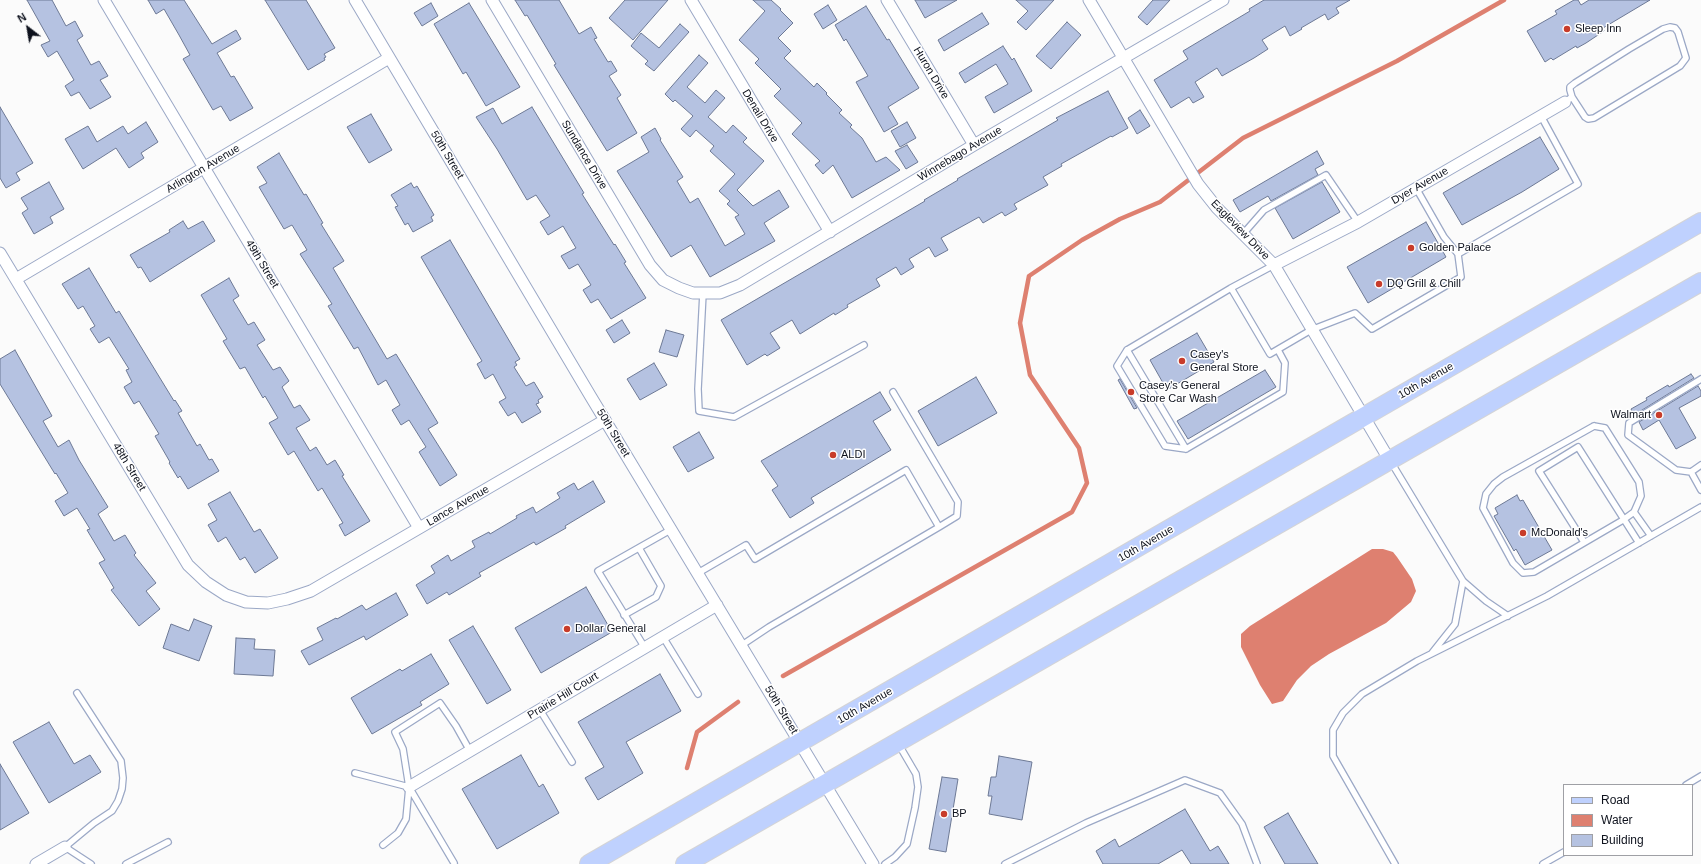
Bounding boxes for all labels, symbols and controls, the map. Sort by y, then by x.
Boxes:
north arrow [8,8,48,48]
text: N [15,11,28,25]
place label: Sleep Inn [1575,22,1621,36]
marker: Sleep Inn [1562,24,1572,34]
street label: Huron Drive [910,44,952,102]
street label: Denali Drive [739,87,781,145]
street label: Sundance Drive [558,118,610,192]
street label: Winnebago Avenue [916,124,1004,184]
street label: 50th Street [427,129,467,181]
street label: Arlington Avenue [164,142,242,196]
street label: Dyer Avenue [1389,164,1451,208]
street label: Eagleview Drive [1208,197,1272,263]
street label: 49th Street [242,238,282,290]
place label: Golden Palace [1419,241,1491,255]
marker: Golden Palace [1406,243,1416,253]
place label: DQ Grill & Chill [1387,277,1461,291]
marker: DQ Grill & Chill [1374,279,1384,289]
place label: Casey's General Store [1190,348,1258,374]
marker: Casey's General Store [1177,356,1187,366]
street label: 10th Avenue [1396,360,1456,402]
place label: Casey's General Store Car Wash [1139,379,1220,405]
marker: Casey's General Store Car Wash [1126,387,1136,397]
street label: 50th Street [593,407,633,459]
place label: Walmart [1610,408,1651,422]
marker: Walmart [1654,410,1664,420]
street label: 48th Street [109,441,149,493]
place label: ALDI [841,448,865,462]
marker: ALDI [828,450,838,460]
street label: Lance Avenue [424,483,492,529]
street label: 10th Avenue [1116,523,1176,565]
place label: McDonald's [1531,526,1588,540]
marker: McDonald's [1518,528,1528,538]
place label: Dollar General [575,622,646,636]
marker: Dollar General [562,624,572,634]
street label: Prairie Hill Court [525,670,601,722]
street label: 50th Street [761,684,801,736]
street label: 10th Avenue [835,685,895,727]
legend [1563,784,1693,856]
text: Road [1601,793,1630,807]
place label: BP [952,807,967,821]
marker: BP [939,809,949,819]
text: Water [1601,813,1633,827]
text: Building [1601,833,1644,847]

